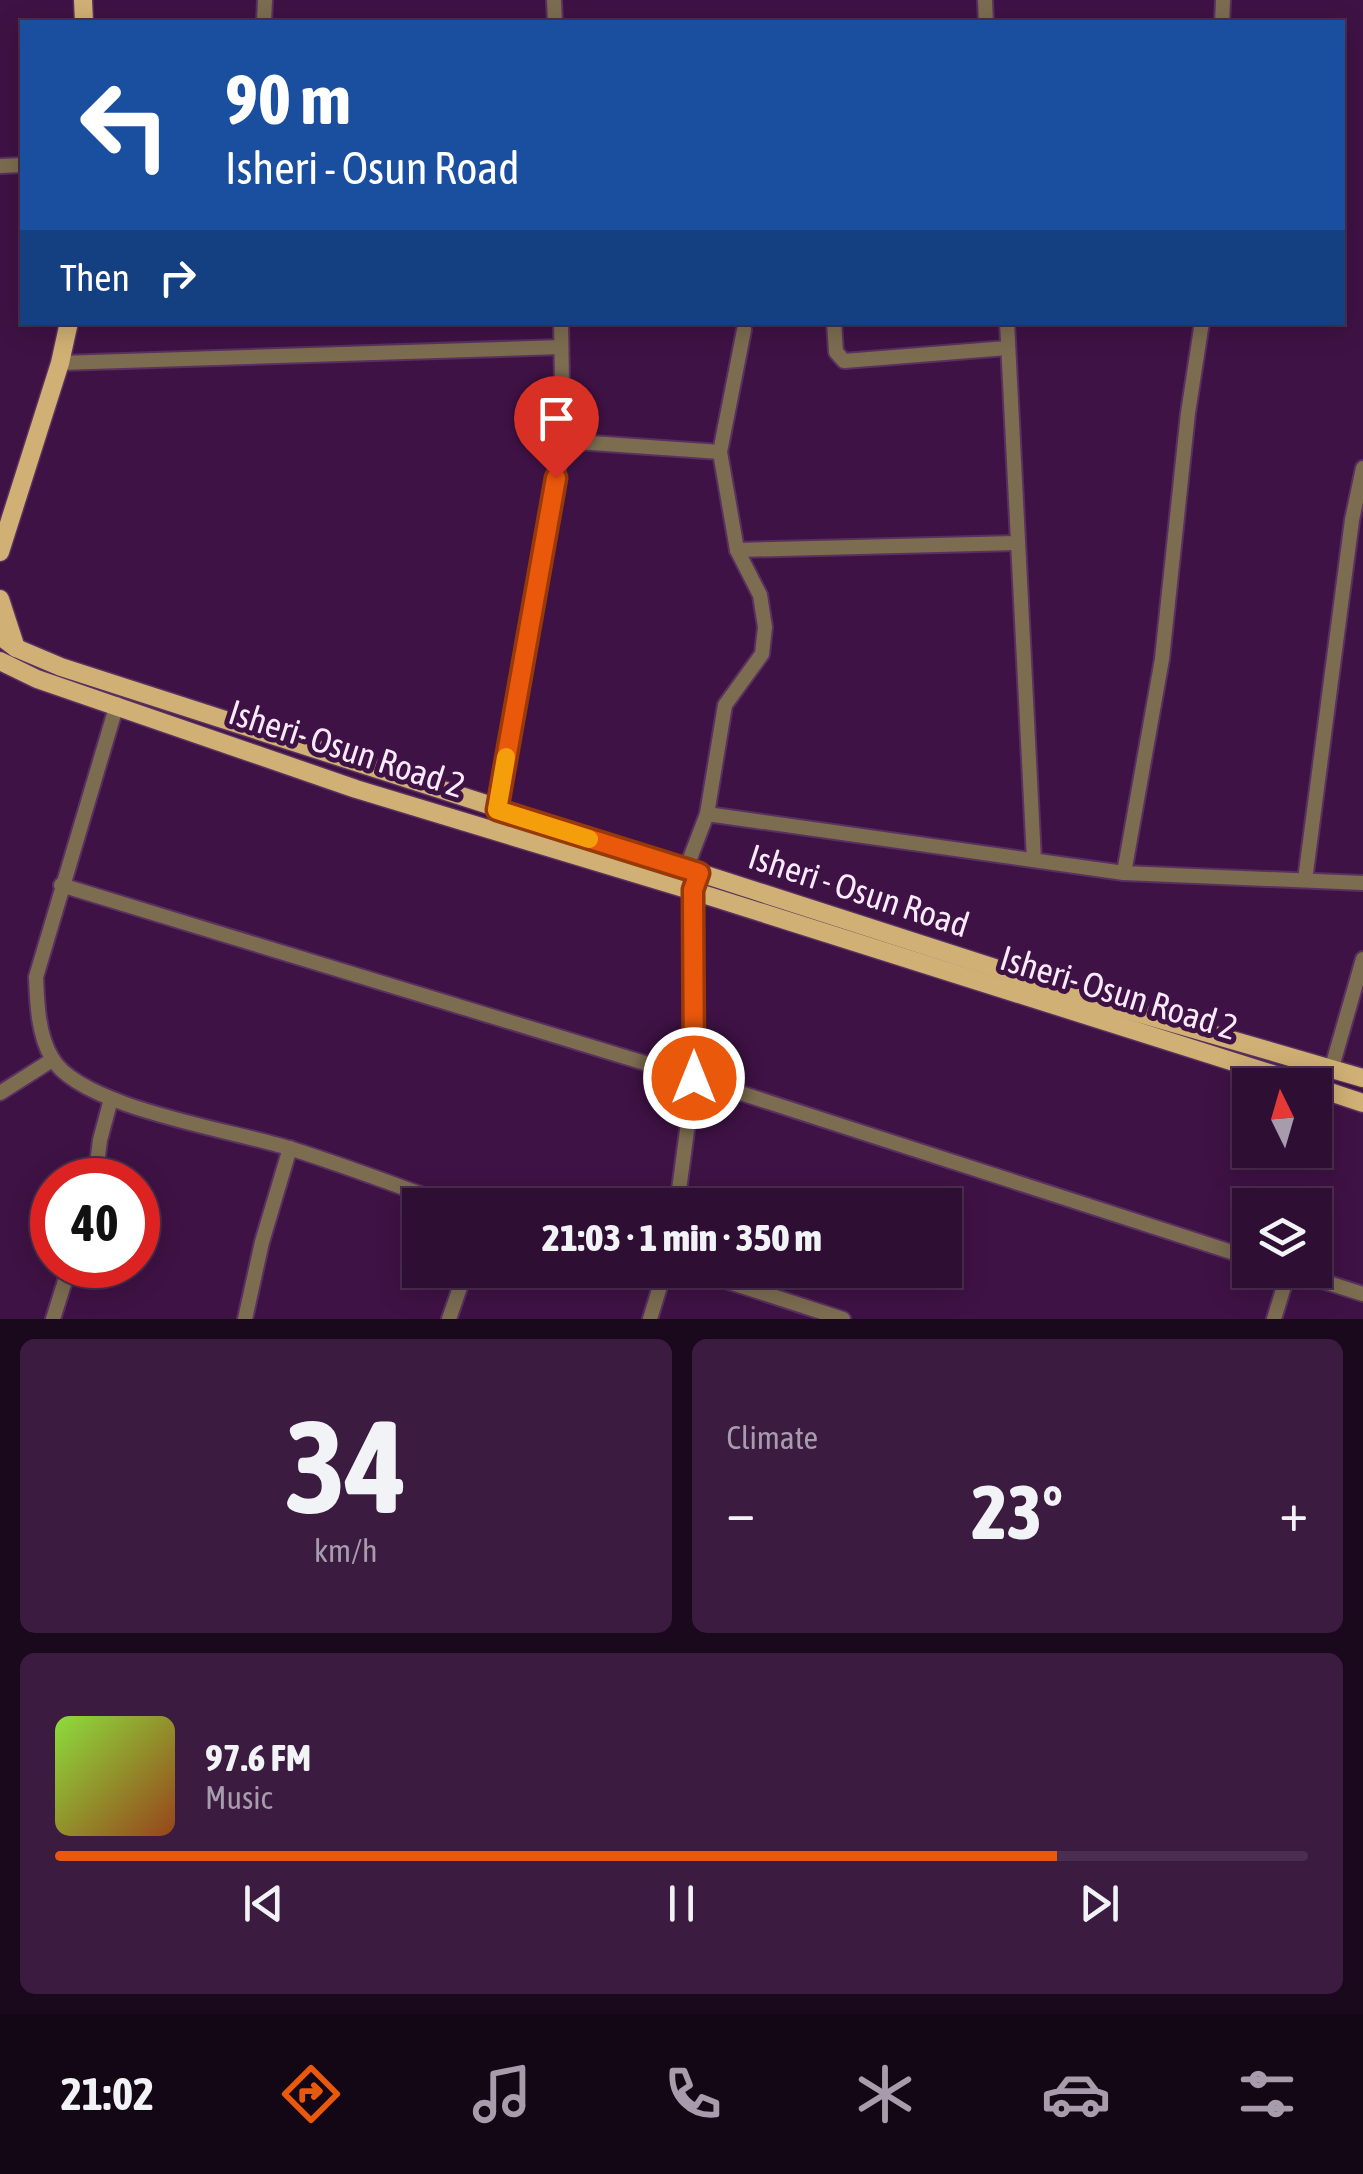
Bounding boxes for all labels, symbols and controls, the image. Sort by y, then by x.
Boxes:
text: 90 m [225,59,351,139]
icon: left [60,60,190,190]
text: Isheri - Osun Road [225,142,520,194]
icon: right [150,250,205,305]
text: Then [60,256,130,299]
pin [514,376,599,479]
icon: arrive [529,391,584,446]
street label: Isheri- Osun Road 2 [224,691,470,805]
street label: Isheri - Osun Road [744,836,974,944]
street label: Isheri- Osun Road 2 [996,937,1242,1047]
position arrow [642,1026,746,1130]
north arrow [1232,1068,1332,1168]
map controls [1232,1068,1332,1288]
speed limit sign: 40 [30,1158,160,1288]
button: layers [1232,1188,1332,1288]
text: 21:03 · 1 min · 350 m [542,1216,822,1259]
text: 34 [285,1392,407,1541]
text: Climate [727,1419,818,1456]
text: 23° [972,1469,1063,1555]
text: − [727,1480,755,1543]
text: + [1279,1480,1308,1543]
text: km/h [314,1532,377,1569]
text: 97.6 FM [205,1736,311,1779]
text: Music [205,1779,272,1816]
icon: previous [236,1876,291,1931]
icon: pause [654,1876,709,1931]
icon: next [1072,1876,1127,1931]
icon: directions [276,2059,346,2129]
icon: music [467,2059,537,2129]
icon: phone [658,2059,728,2129]
icon: climate [850,2059,920,2129]
icon: car [1041,2059,1111,2129]
icon: filters [1232,2059,1302,2129]
text: 21:02 [61,2068,154,2120]

